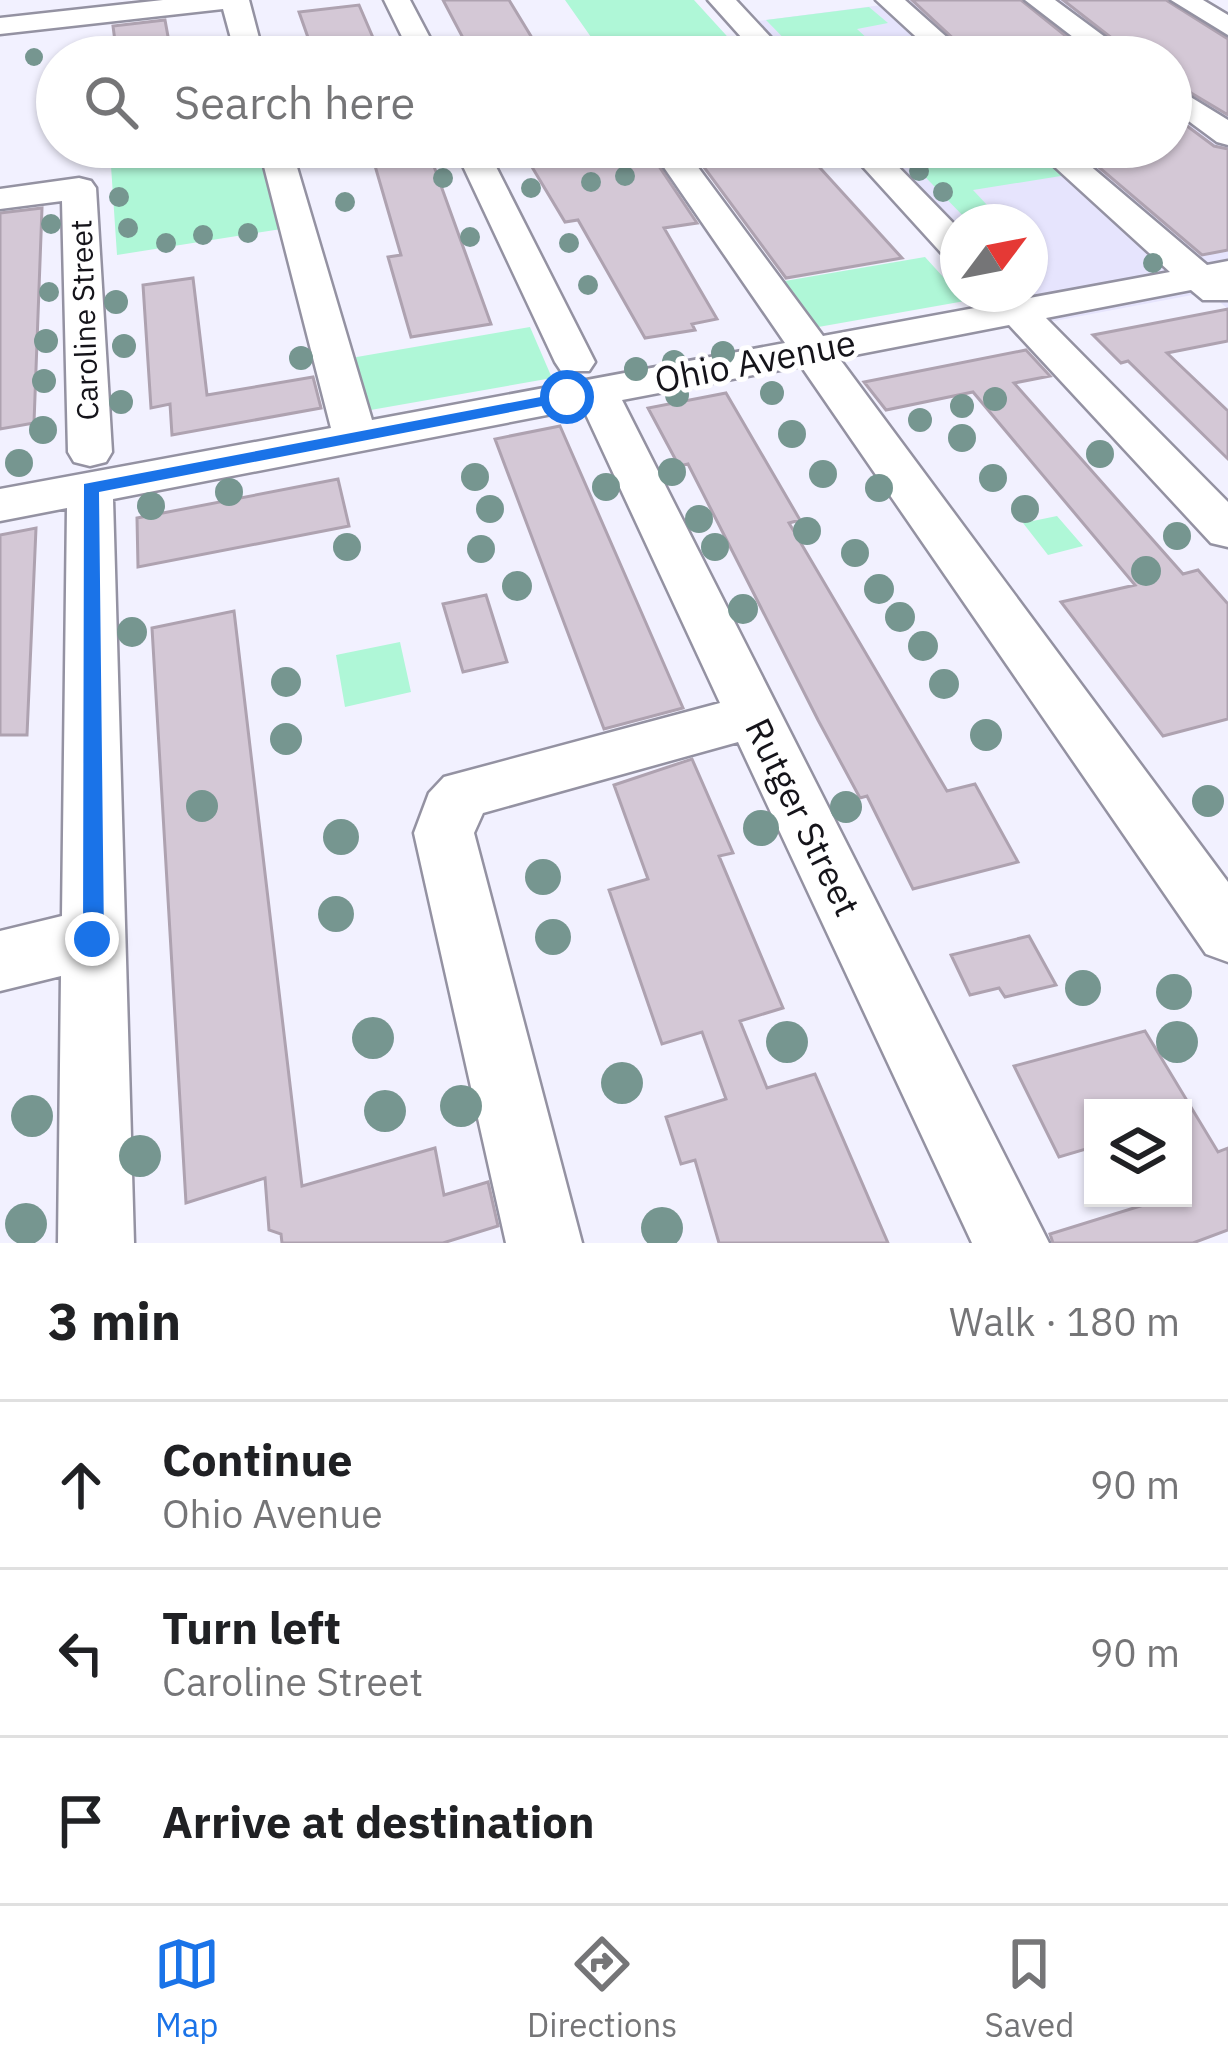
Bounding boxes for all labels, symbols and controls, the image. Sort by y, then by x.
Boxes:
search box [36,36,1192,168]
icon: search [78,69,144,135]
text: Search here [174,73,415,131]
north arrow [940,204,1048,312]
street label: Caroline Street [61,219,106,421]
street label: Ohio Avenue [650,318,859,403]
route start [540,370,594,424]
street label: Rutger Street [735,710,872,924]
route end [65,912,119,966]
map controls [1084,1099,1192,1207]
button: layers [1084,1099,1192,1207]
text: 3 min [48,1288,181,1354]
text: Walk · 180 m [949,1296,1180,1347]
text: Continue [162,1430,353,1488]
icon: ahead [48,1452,114,1518]
text: 90 m [1090,1459,1180,1510]
text: Ohio Avenue [162,1488,383,1539]
text: Turn left [162,1598,341,1656]
icon: left [48,1620,114,1686]
text: 90 m [1090,1627,1180,1678]
text: Caroline Street [162,1656,423,1707]
icon: arrive [48,1788,114,1854]
text: Arrive at destination [162,1792,595,1850]
tab: Map [154,1931,220,2046]
tab: Directions [527,1931,677,2046]
tab: Saved [985,1931,1074,2046]

